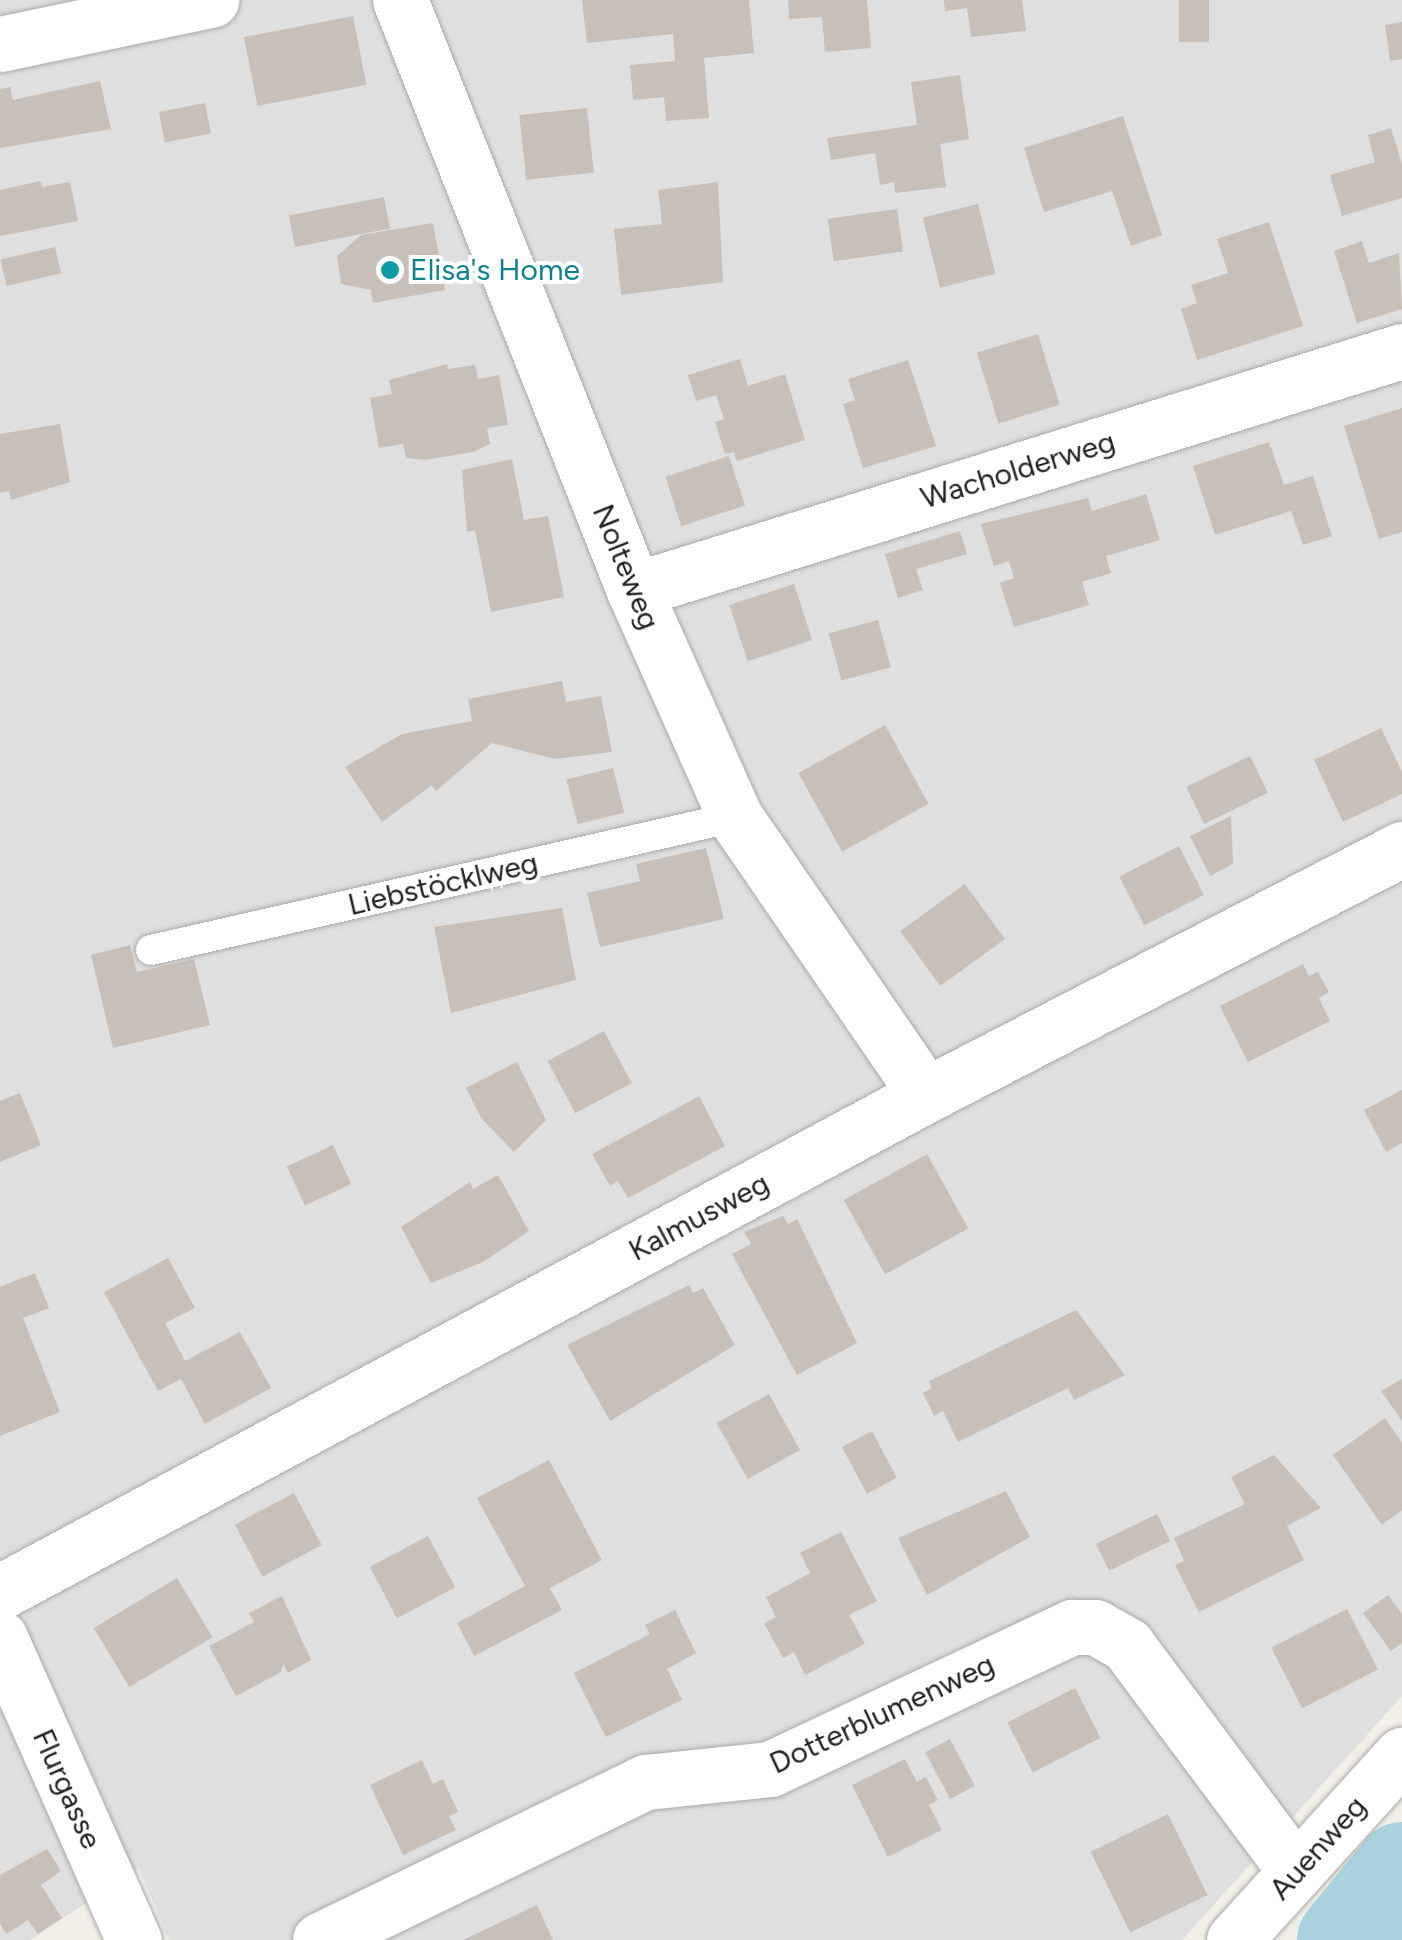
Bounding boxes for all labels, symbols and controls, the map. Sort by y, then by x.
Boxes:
place label: Elisa's Home [410,252,580,288]
marker: Elisa's Home [379,259,401,281]
street label: Wacholderweg [917,423,1119,517]
street label: Nolteweg [585,499,667,635]
street label: Liebstöcklweg [345,845,541,923]
street label: Kalmusweg [623,1165,775,1269]
street label: Dotterblumenweg [764,1646,1000,1782]
street label: Flurgasse [25,1724,109,1854]
street label: Auenweg [1262,1789,1374,1907]

